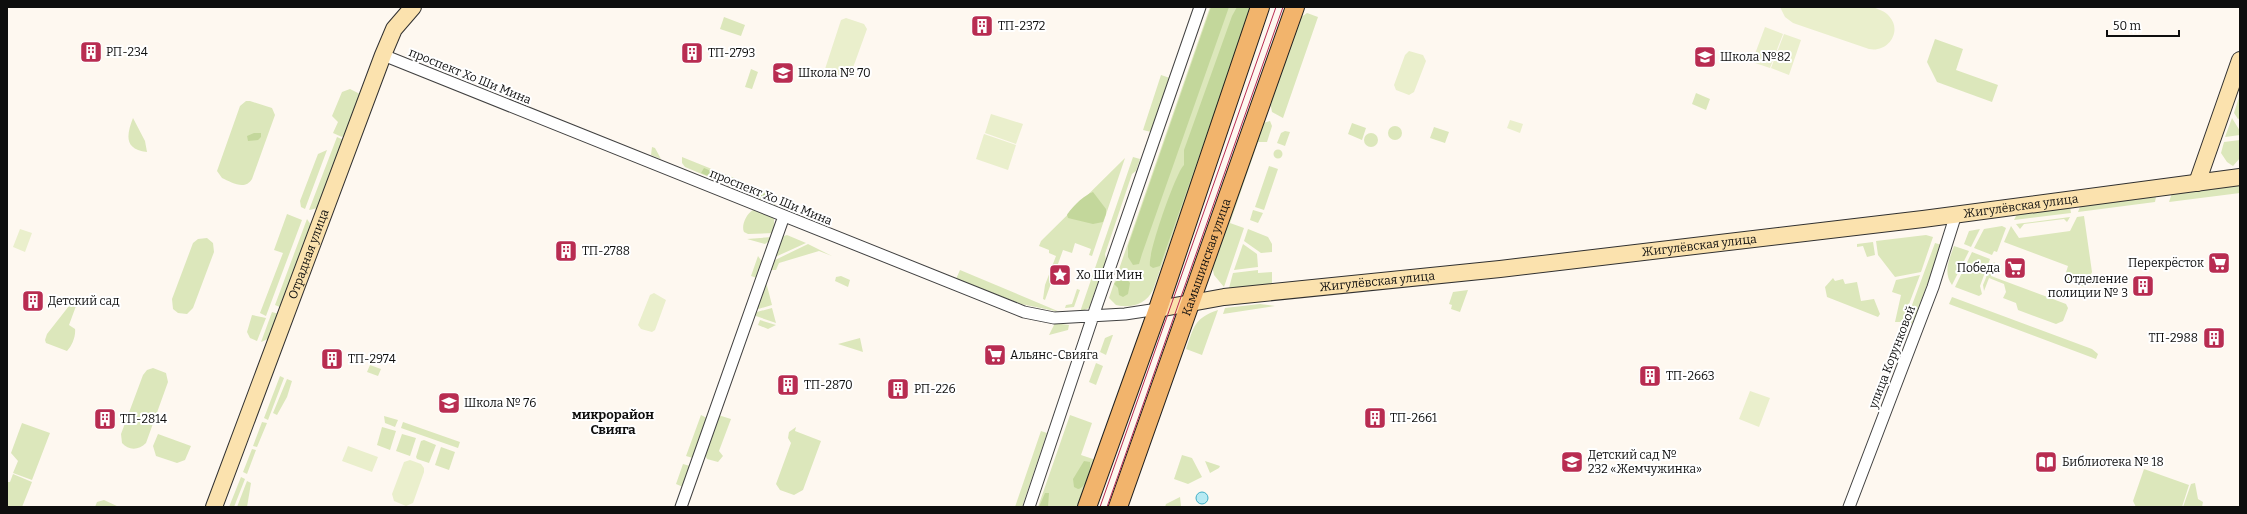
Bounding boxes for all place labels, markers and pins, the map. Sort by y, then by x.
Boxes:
building icon: ТП-2372 [969,13,995,39]
place label: ТП-2372 [998,19,1045,33]
building icon: РП-234 [78,39,104,65]
building icon: ТП-2793 [679,40,705,66]
school or university icon: Школа №82 [1692,44,1718,70]
place label: РП-234 [106,45,148,59]
place label: ТП-2793 [708,46,755,60]
place label: Школа №82 [1720,50,1791,64]
school or university icon: Школа № 70 [770,60,796,86]
place label: Школа № 70 [798,66,871,80]
building icon: ТП-2788 [553,238,579,264]
place label: ТП-2788 [582,244,630,258]
supermarket icon: Перекрёсток [2206,250,2232,276]
supermarket icon: Победа [2002,255,2028,281]
place label: Перекрёсток [2128,256,2204,270]
place label: Победа [1957,261,2000,275]
place icon: Хо Ши Мин [1047,262,1073,288]
place label: Хо Ши Мин [1076,268,1142,282]
place label: Отделение полиции № 3 [2048,272,2128,300]
building icon: Отделение полиции № 3 [2130,273,2156,299]
building icon: Детский сад [20,288,46,314]
place label: Детский сад [48,294,119,308]
building icon: ТП-2988 [2201,325,2227,351]
place label: ТП-2988 [2149,331,2198,345]
supermarket icon: Альянс-Свияга [982,342,1008,368]
building icon: ТП-2974 [319,346,345,372]
place label: Альянс-Свияга [1010,348,1099,362]
place label: ТП-2974 [348,352,396,366]
building icon: ТП-2663 [1637,363,1663,389]
place label: ТП-2663 [1666,369,1715,383]
building icon: ТП-2870 [775,372,801,398]
building icon: РП-226 [885,376,911,402]
place label: ТП-2870 [804,378,853,392]
place label: РП-226 [914,382,956,396]
school or university icon: Школа № 76 [436,390,462,416]
place label: Школа № 76 [464,396,536,410]
building icon: ТП-2661 [1362,405,1388,431]
building icon: ТП-2814 [92,406,118,432]
place label: ТП-2661 [1390,411,1437,425]
place label: ТП-2814 [120,412,167,426]
place label: Детский сад № 232 «Жемчужинка» [1588,448,1702,476]
school or university icon: Детский сад № 232 «Жемчужинка» [1559,449,1585,475]
library icon: Библиотека № 18 [2033,449,2059,475]
place label: Библиотека № 18 [2062,455,2164,469]

